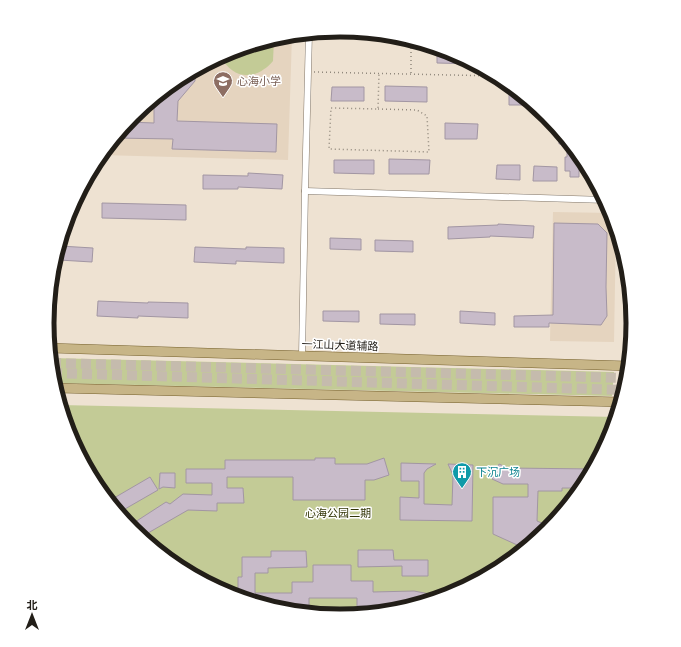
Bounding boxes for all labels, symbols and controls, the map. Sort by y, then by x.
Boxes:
school or university icon: 心海小学 [212,70,234,98]
place label: 心海小学 [237,74,281,89]
street label: 一江山大道辅路 [301,337,379,354]
building icon: 下沉广场 [451,461,473,489]
place label: 下沉广场 [476,465,520,480]
park label: 心海公园二期 [305,506,371,521]
north arrow [12,595,52,635]
text: 北 [27,598,38,613]

